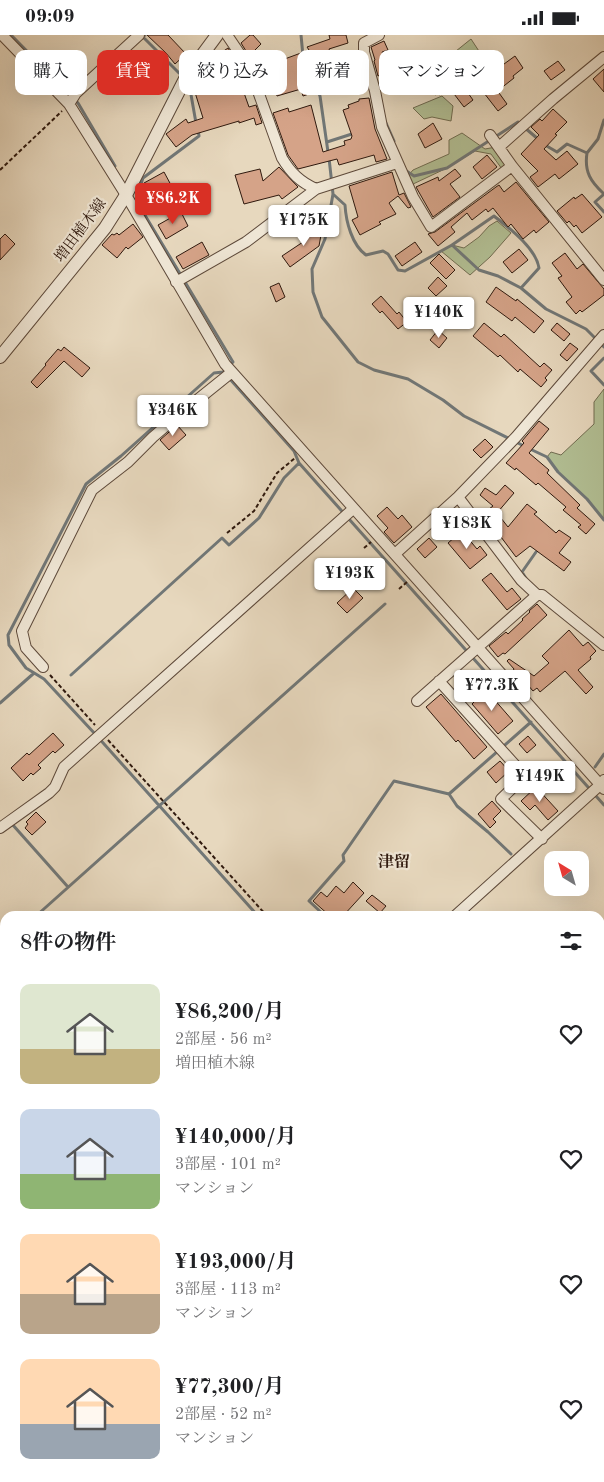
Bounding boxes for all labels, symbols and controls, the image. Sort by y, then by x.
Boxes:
text: 09:09 [25,8,74,27]
chip: 購入 [15,50,87,95]
chip: 賃貸 [97,50,169,95]
chip: 絞り込み [179,50,287,95]
chip: 新着 [297,50,369,95]
chip: マンション [379,50,504,95]
pin: ¥86.2K [132,183,214,225]
text: ¥86.2K [146,191,200,207]
street label: 増田植木線 [51,195,110,265]
pin: ¥175K [269,205,339,247]
text: ¥175K [279,213,329,229]
pin: ¥140K [404,297,474,339]
text: ¥140K [414,305,464,321]
pin: ¥346K [138,395,208,437]
text: ¥346K [148,403,198,419]
pin: ¥183K [432,507,502,550]
text: ¥183K [442,516,492,532]
pin: ¥193K [315,557,385,600]
text: ¥193K [325,566,375,582]
pin: ¥77.3K [451,669,533,712]
text: ¥77.3K [465,678,519,694]
pin: ¥149K [505,761,575,803]
text: ¥149K [515,769,565,785]
north arrow [544,851,589,896]
map controls [544,851,589,896]
district label: 津留 [378,853,410,871]
icon: filters [557,927,585,955]
text: 8件の物件 [20,933,116,954]
text: ¥86,200/月 [175,1002,284,1023]
icon: home [60,1004,120,1064]
icon: heart [557,1020,585,1048]
text: 2部屋 · 56 m² [175,1032,272,1048]
text: 増田植木線 [175,1056,255,1072]
text: ¥140,000/月 [175,1127,297,1148]
icon: home [60,1129,120,1189]
icon: heart [557,1145,585,1173]
text: 3部屋 · 101 m² [175,1157,281,1173]
text: マンション [175,1181,254,1197]
text: ¥193,000/月 [175,1252,297,1273]
icon: home [60,1254,120,1314]
icon: heart [557,1270,585,1298]
text: 3部屋 · 113 m² [175,1282,281,1298]
text: マンション [175,1306,254,1322]
text: ¥77,300/月 [175,1377,284,1398]
icon: home [60,1379,120,1439]
icon: heart [557,1395,585,1423]
text: 2部屋 · 52 m² [175,1407,272,1423]
text: マンション [175,1431,254,1447]

